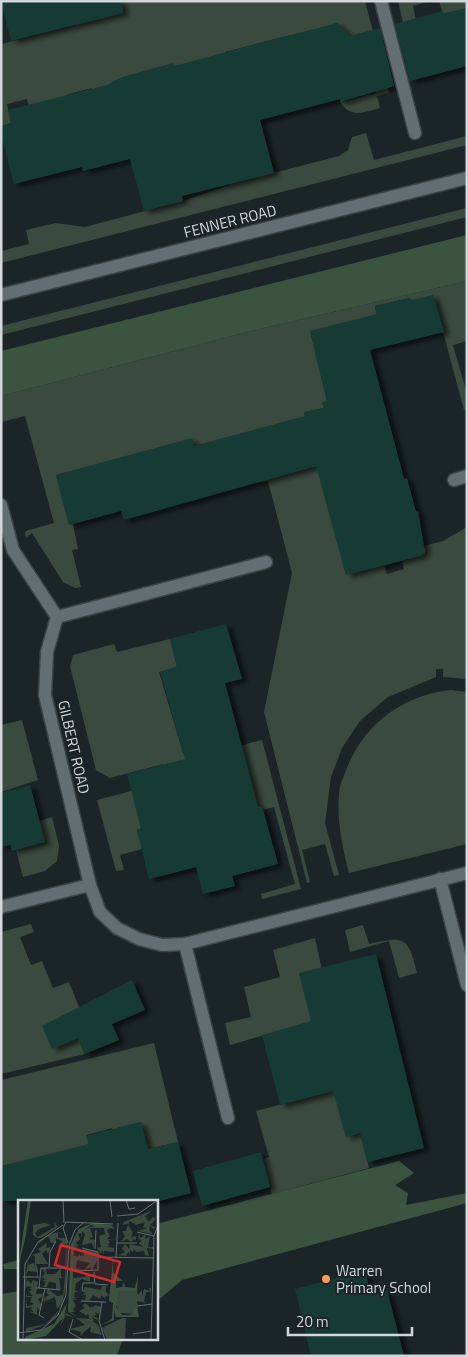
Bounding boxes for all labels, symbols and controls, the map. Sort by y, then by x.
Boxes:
street label: FENNER ROAD [181,198,279,244]
street label: GILBERT ROAD [52,698,96,796]
inset map [18,1200,158,1340]
place label: Warren Primary School [336,1259,431,1299]
marker: Warren Primary School [320,1273,332,1285]
scale bar [288,1304,412,1336]
text: 20 m [296,1310,329,1333]

